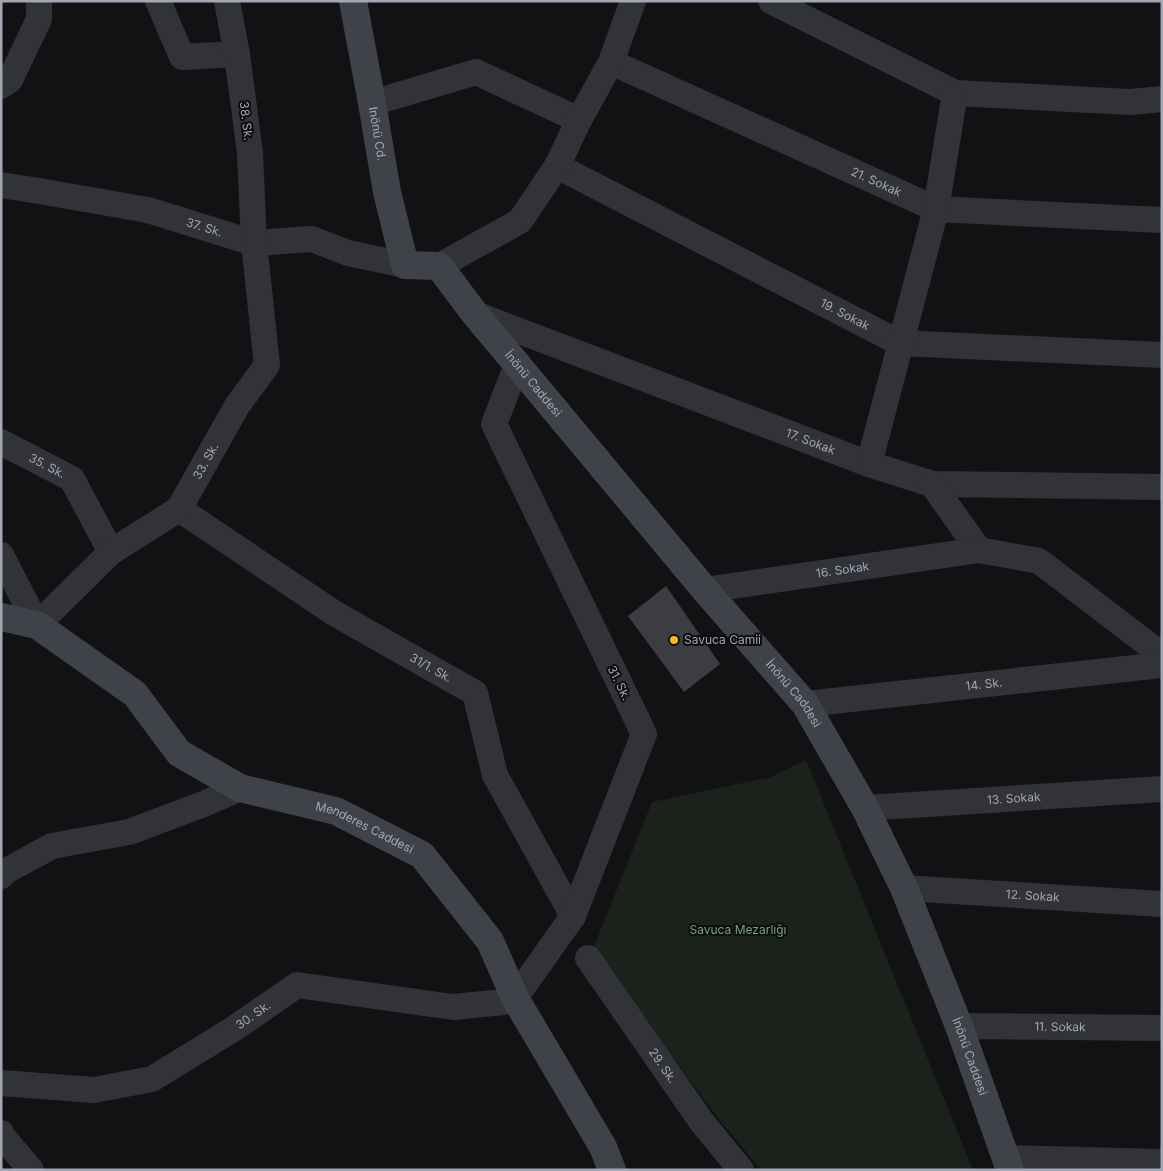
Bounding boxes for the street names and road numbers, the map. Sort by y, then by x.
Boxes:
street label: 38. Sk. [237,101,256,141]
street label: Inönü Cd. [366,106,390,162]
street label: 21. Sokak [849,164,904,200]
street label: 37. Sk. [184,214,224,240]
street label: 19. Sokak [818,295,873,333]
street label: İnönü Caddesi [502,347,565,420]
street label: 17. Sokak [784,425,838,458]
street label: 33. Sk. [189,440,222,482]
street label: 35. Sk. [27,450,68,481]
street label: 16. Sokak [815,558,870,581]
street label: 31/1. Sk. [407,650,455,685]
street label: İnönü Caddesi [763,657,825,730]
street label: 31. Sk. [605,663,634,703]
street label: 14. Sk. [965,674,1003,693]
street label: 13. Sokak [986,789,1041,807]
street label: Menderes Caddesi [314,798,416,856]
street label: 12. Sokak [1005,886,1061,905]
street label: 30. Sk. [233,998,273,1032]
street label: İnönü Caddesi [949,1015,991,1097]
street label: 11. Sokak [1034,1019,1086,1034]
street label: 29. Sk. [646,1045,680,1086]

